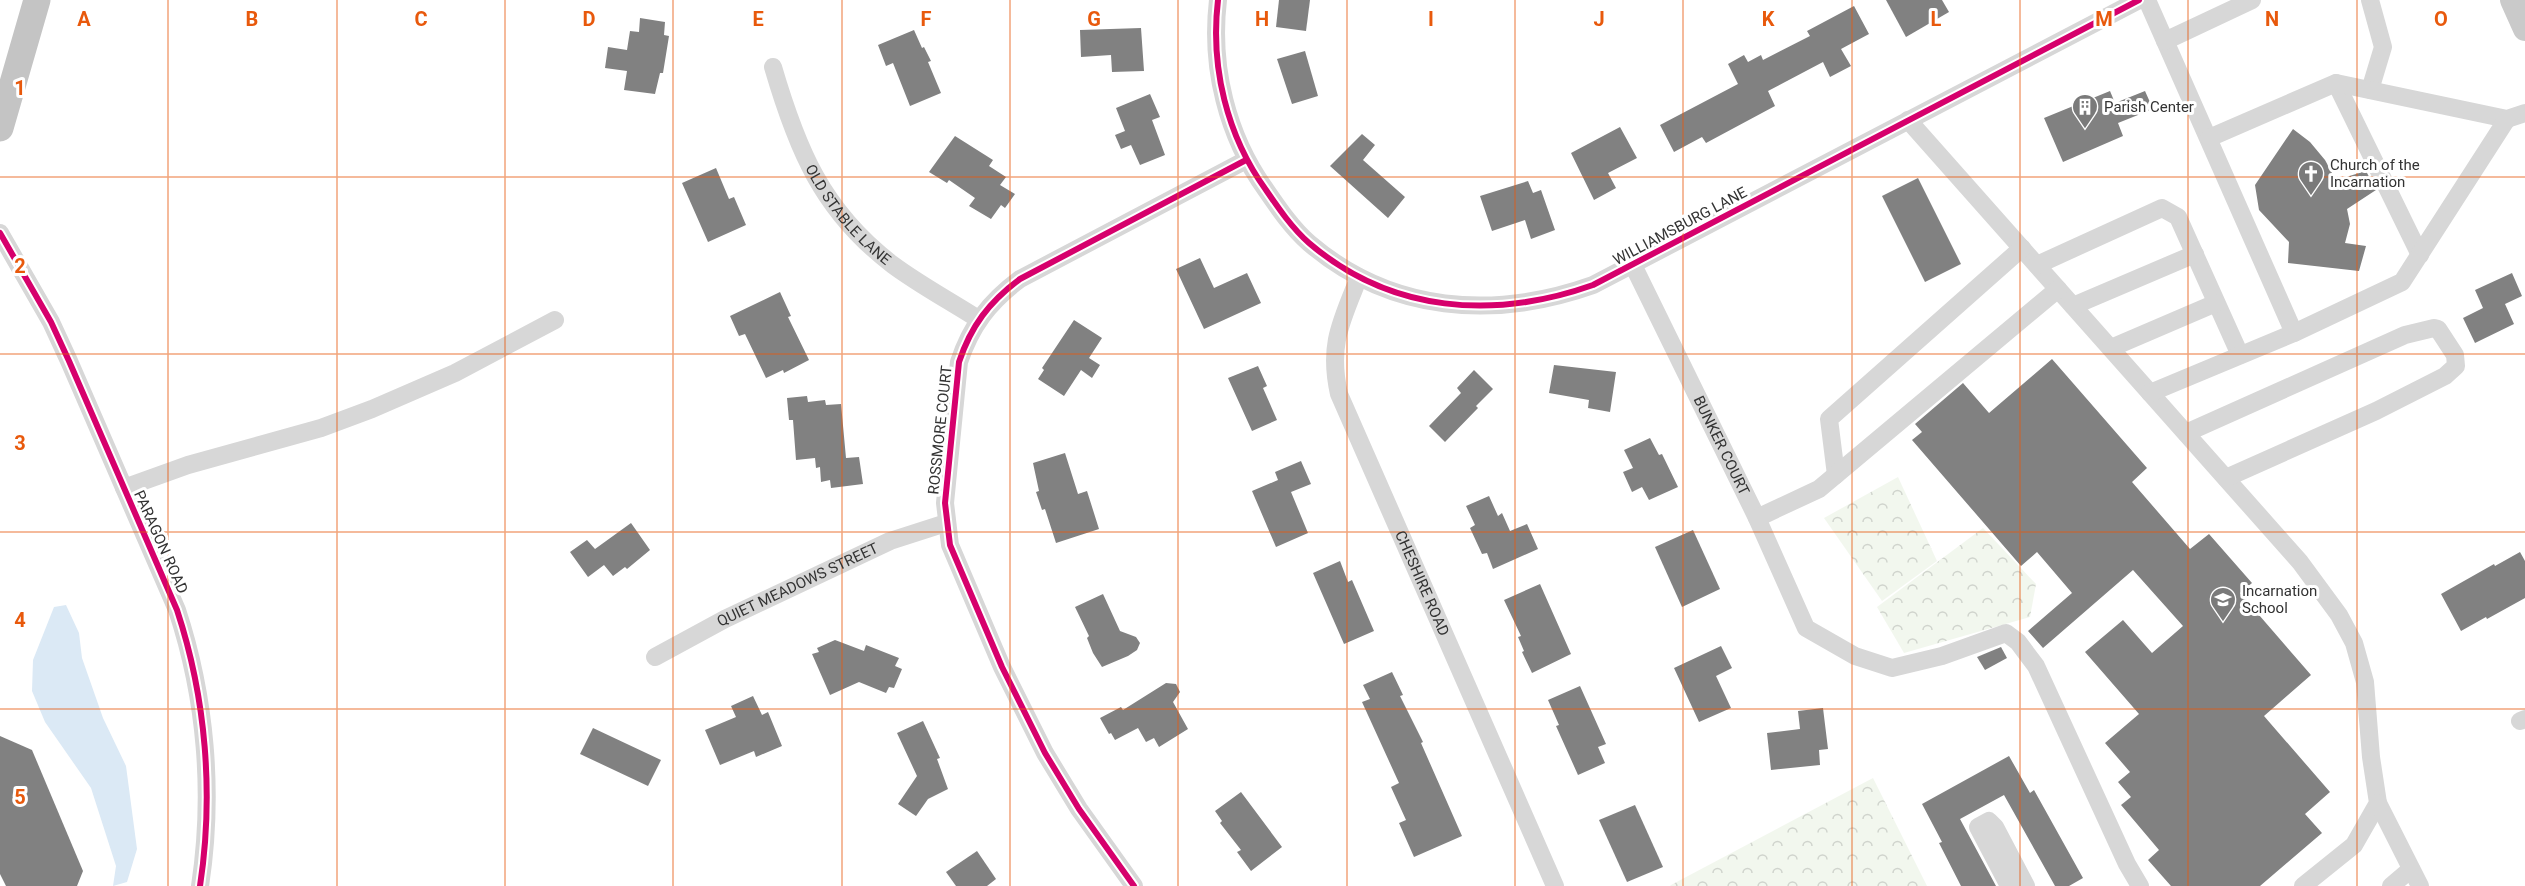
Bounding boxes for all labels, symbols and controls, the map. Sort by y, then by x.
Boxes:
text: A [77,7,91,31]
text: B [246,7,258,31]
text: C [414,7,428,31]
text: D [583,7,596,31]
text: E [752,7,764,31]
text: F [921,7,932,31]
text: G [1087,7,1101,31]
text: H [1255,7,1269,31]
text: I [1428,7,1434,31]
text: J [1593,7,1605,31]
text: K [1762,7,1775,31]
text: L [1931,7,1942,31]
text: M [2095,7,2113,31]
text: N [2265,7,2279,31]
text: O [2434,7,2448,31]
text: 1 [14,76,26,100]
building icon: Parish Center [2070,92,2100,130]
place label: Parish Center [2104,98,2194,116]
place label: Church of the Incarnation [2330,156,2420,191]
church icon: Church of the Incarnation [2296,159,2326,197]
street label: OLD STABLE LANE [801,161,895,269]
street label: WILLIAMSBURG LANE [1610,183,1750,269]
text: 2 [14,254,26,278]
street label: ROSSMORE COURT [924,365,956,495]
street label: BUNKER COURT [1690,393,1753,498]
text: 3 [14,431,26,455]
street label: PARAGON ROAD [130,488,192,596]
street label: CHESHIRE ROAD [1391,528,1453,639]
street label: QUIET MEADOWS STREET [714,539,881,631]
place label: Incarnation School [2242,582,2317,617]
school or university icon: Incarnation School [2208,585,2238,623]
text: 4 [14,608,26,632]
text: 5 [14,785,26,809]

